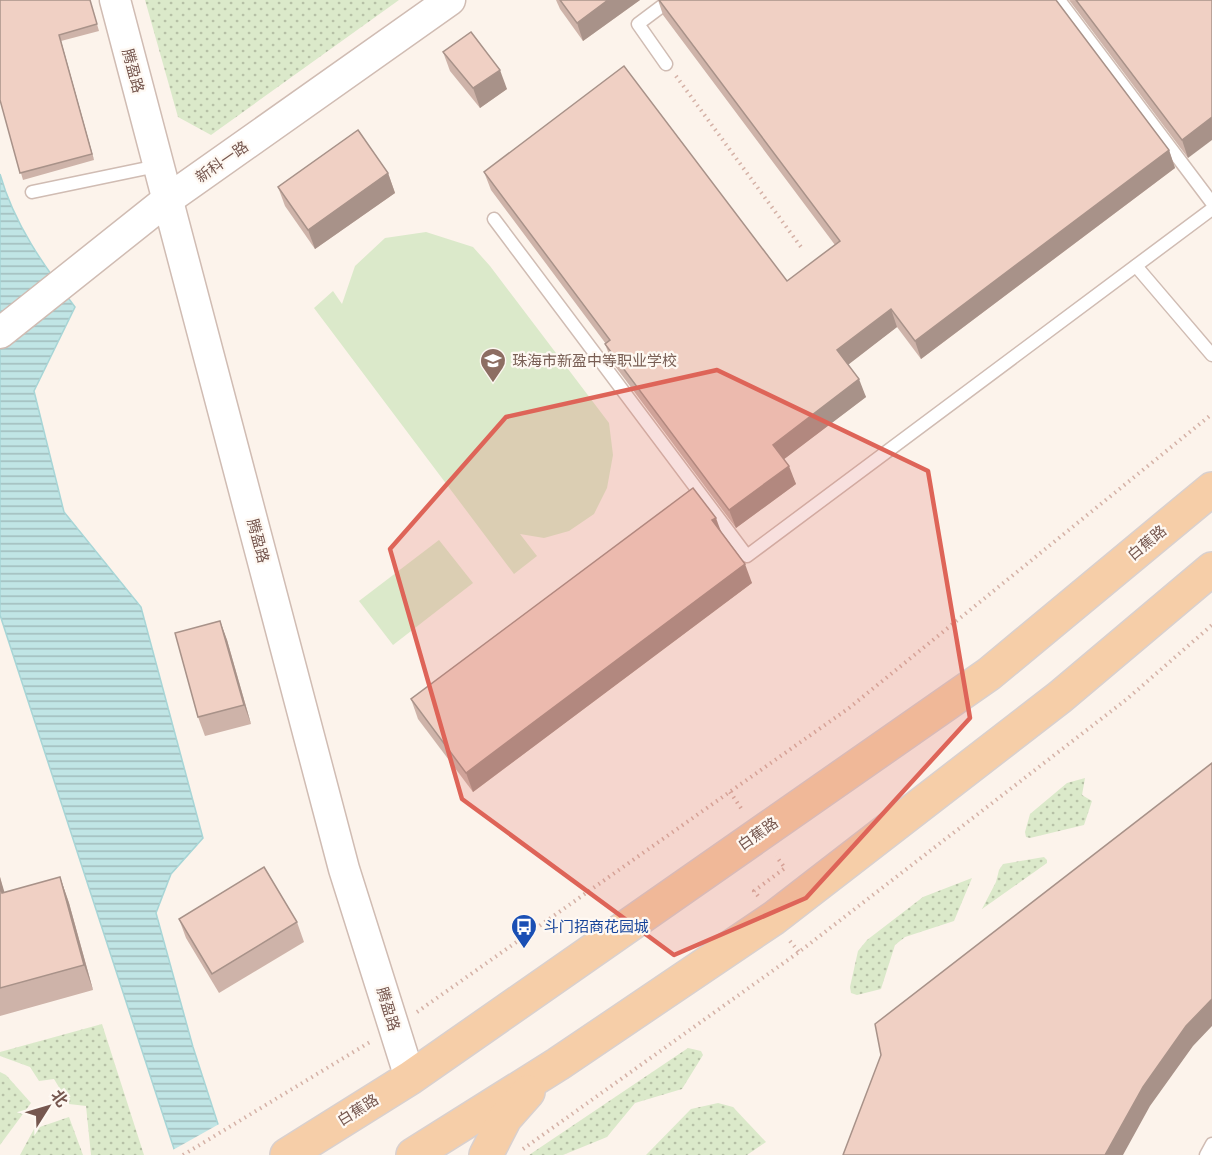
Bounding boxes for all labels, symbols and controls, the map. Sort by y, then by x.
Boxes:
street label: 腾盈路 [119,47,148,95]
street label: 新科一路 [192,137,251,186]
school or university icon: 珠海市新盈中等职业学校 [478,346,508,384]
place label: 珠海市新盈中等职业学校 [512,352,677,369]
street label: 腾盈路 [244,517,273,565]
street label: 白蕉路 [1124,522,1169,564]
street label: 白蕉路 [734,814,781,853]
bus stop icon: 斗门招商花园城 [509,912,539,950]
place label: 斗门招商花园城 [544,918,649,935]
street label: 腾盈路 [374,985,403,1033]
north arrow [18,1077,78,1137]
text: 北 [48,1086,72,1110]
street label: 白蕉路 [334,1090,381,1129]

